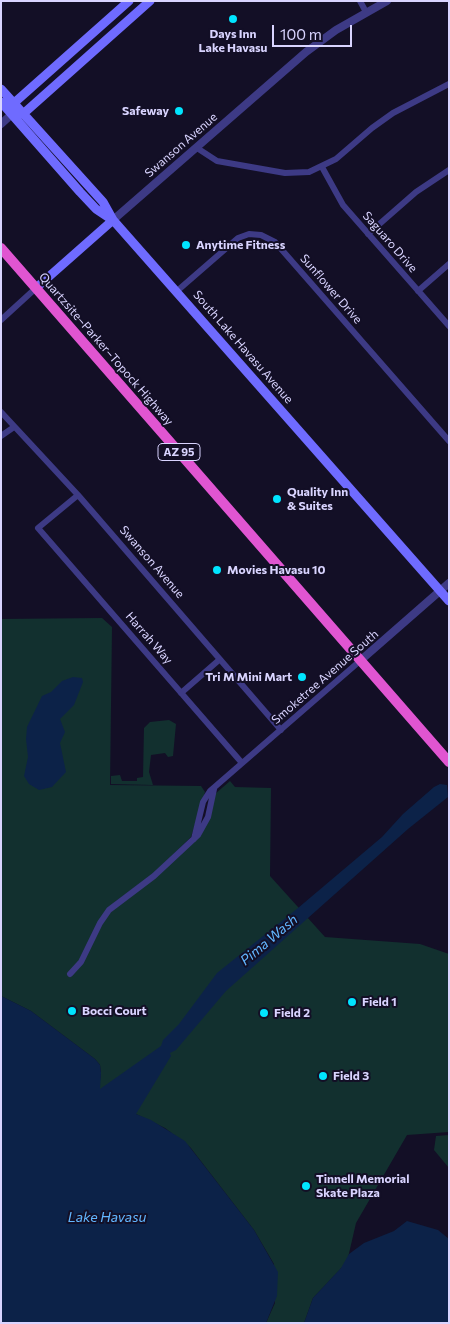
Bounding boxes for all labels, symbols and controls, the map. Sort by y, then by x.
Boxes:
marker: Days Inn Lake Havasu [227,13,239,25]
scale bar [275,15,355,47]
text: 100 m [280,25,322,43]
place label: Days Inn Lake Havasu [199,27,267,55]
place label: Safeway [122,104,169,118]
marker: Safeway [173,105,185,117]
street label: Swanson Avenue [142,110,220,180]
street label: Saguaro Drive [360,209,420,275]
place label: Anytime Fitness [196,238,285,252]
marker: Anytime Fitness [180,239,192,251]
street label: Sunflower Drive [297,251,365,327]
street label: Quartzsite–Parker–Topock Highway [36,270,176,428]
street label: South Lake Havasu Avenue [190,288,296,406]
road number: AZ 95 [158,444,200,461]
place label: Quality Inn & Suites [287,485,348,513]
marker: Quality Inn & Suites [271,493,283,505]
street label: Swanson Avenue [117,523,187,601]
place label: Movies Havasu 10 [227,563,325,577]
marker: Movies Havasu 10 [211,564,223,576]
street label: Harrah Way [123,609,175,667]
street label: Smoketree Avenue South [269,627,381,727]
place label: Tri M Mini Mart [205,670,292,684]
marker: Tri M Mini Mart [296,671,308,683]
water label: Pima Wash [237,911,301,969]
place label: Field 1 [362,995,397,1009]
marker: Field 1 [346,996,358,1008]
place label: Bocci Court [82,1004,147,1018]
marker: Bocci Court [66,1005,78,1017]
place label: Field 2 [274,1006,310,1020]
marker: Field 2 [258,1007,270,1019]
place label: Field 3 [333,1069,369,1083]
marker: Field 3 [317,1070,329,1082]
place label: Tinnell Memorial Skate Plaza [316,1172,409,1200]
marker: Tinnell Memorial Skate Plaza [300,1180,312,1192]
water label: Lake Havasu [68,1209,146,1225]

